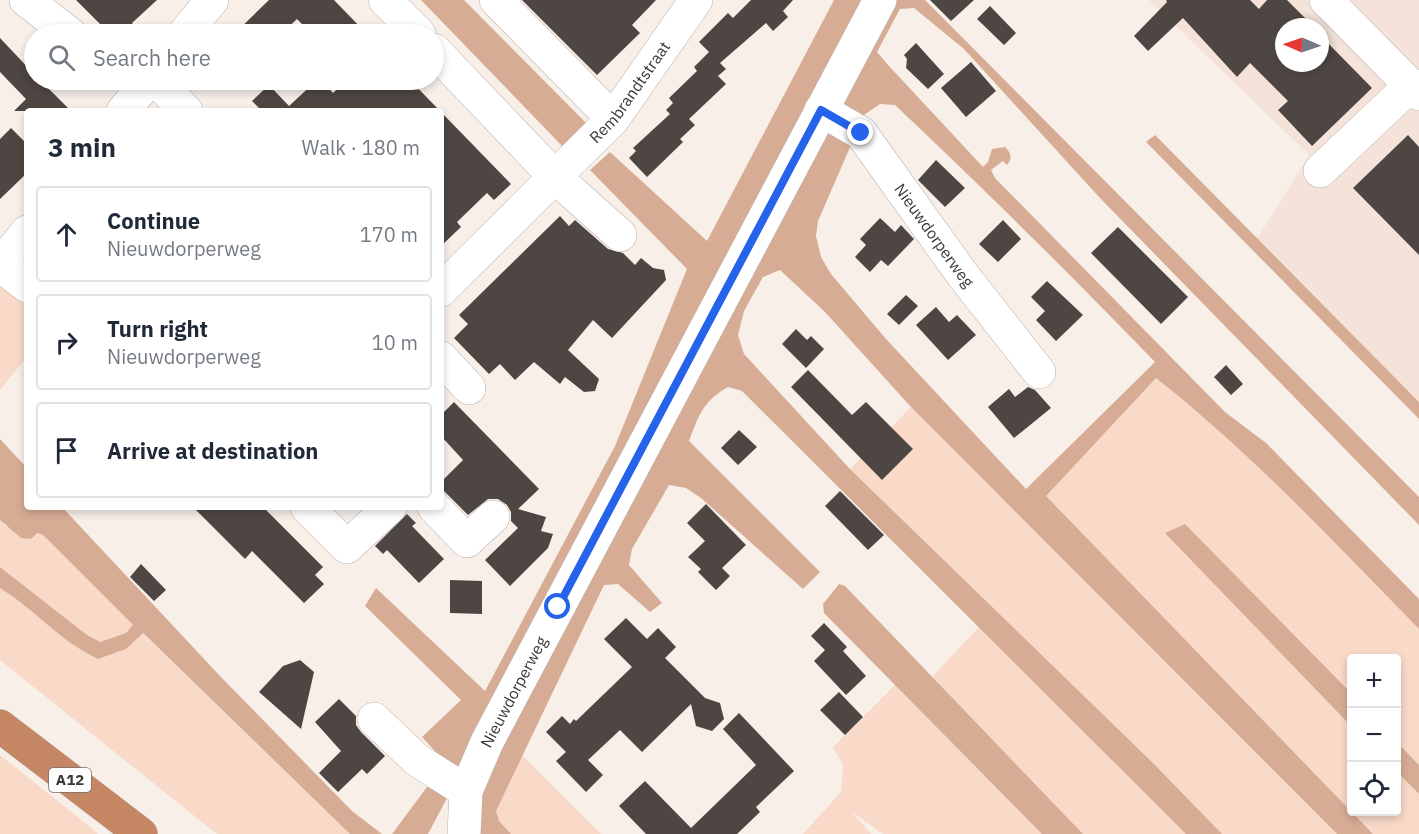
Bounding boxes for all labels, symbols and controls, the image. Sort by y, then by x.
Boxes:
north arrow [1275,18,1329,72]
search box [24,24,444,90]
street label: Rembrandtstraat [585,37,674,147]
icon: search [45,41,78,74]
text: Search here [93,43,211,72]
route end [847,119,873,145]
text: 3 min [48,130,116,164]
text: Walk · 180 m [302,134,420,161]
street label: Nieuwdorperweg [890,179,979,292]
text: Continue [107,206,200,235]
icon: ahead [50,218,83,251]
text: 170 m [360,221,418,248]
text: Nieuwdorperweg [107,235,261,262]
text: Turn right [107,314,208,343]
icon: right [50,326,83,359]
text: 10 m [372,329,418,356]
text: Nieuwdorperweg [107,343,261,370]
icon: arrive [50,434,83,467]
text: Arrive at destination [107,436,318,465]
route start [544,593,570,619]
street label: Nieuwdorperweg [476,632,551,751]
map controls [1347,654,1401,816]
button: + [1347,654,1401,708]
button: − [1347,708,1401,762]
button: locate [1347,762,1401,816]
road number: A12 [49,768,91,792]

